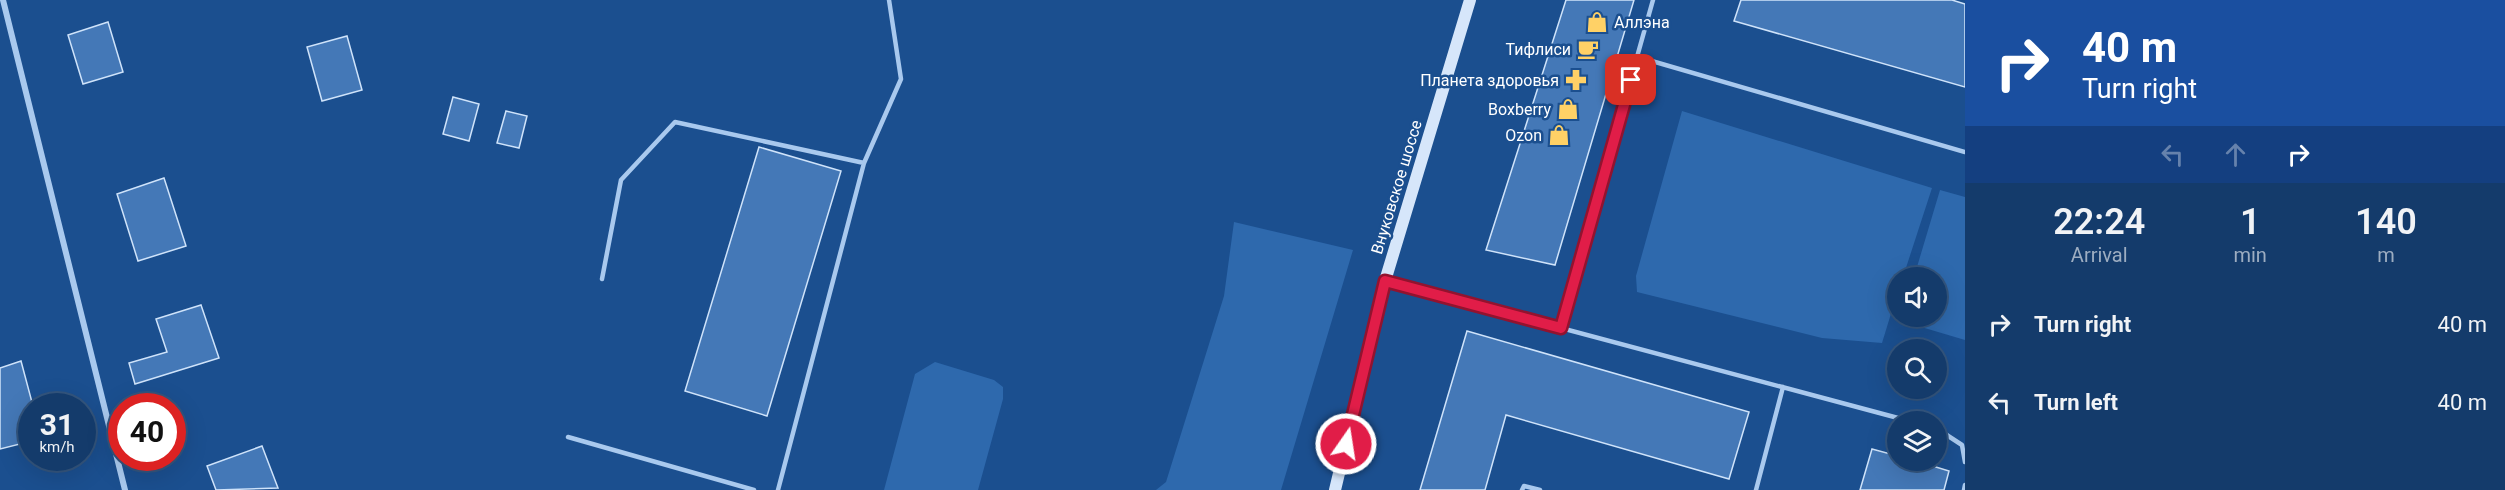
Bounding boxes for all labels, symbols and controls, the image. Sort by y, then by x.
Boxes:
shop icon: Аллэна [1585,10,1609,34]
place label: Аллэна [1614,13,1670,32]
text: 40 m [2082,23,2177,72]
icon: right [1983,24,2061,102]
cafe icon: Тифлиси [1576,37,1600,61]
place label: Тифлиси [1505,40,1571,59]
pin [1605,54,1656,105]
icon: arrive [1614,63,1647,96]
pharmacy icon: Планета здоровья [1564,68,1588,92]
place label: Планета здоровья [1420,71,1559,90]
text: Turn right [2082,73,2197,105]
shop icon: Boxberry [1556,97,1580,121]
place label: Boxberry [1488,100,1551,119]
street label: Внуковское шоссе [1367,118,1426,257]
shop icon: Ozon [1547,123,1571,147]
place label: Ozon [1505,126,1542,145]
icon: left [2156,138,2189,171]
icon: ahead [2219,138,2252,171]
icon: right [2282,138,2315,171]
text: 22:24 [2053,201,2145,243]
text: 1 [2240,201,2260,243]
text: 140 [2355,201,2417,243]
text: Arrival [2071,243,2128,267]
text: min [2233,243,2267,267]
text: m [2377,243,2395,267]
map controls [1887,267,1947,471]
button: sound [1887,267,1947,327]
icon: right [1983,308,2016,341]
text: Turn right [2034,312,2131,337]
text: 40 m [2438,312,2487,337]
button: search [1887,339,1947,399]
icon: left [1983,386,2016,419]
text: Turn left [2034,390,2118,415]
text: 40 m [2438,390,2487,415]
speed limit sign: 40 [108,393,186,471]
text: 31 [40,407,74,442]
button: layers [1887,411,1947,471]
position arrow [1314,412,1378,476]
text: km/h [39,438,75,456]

